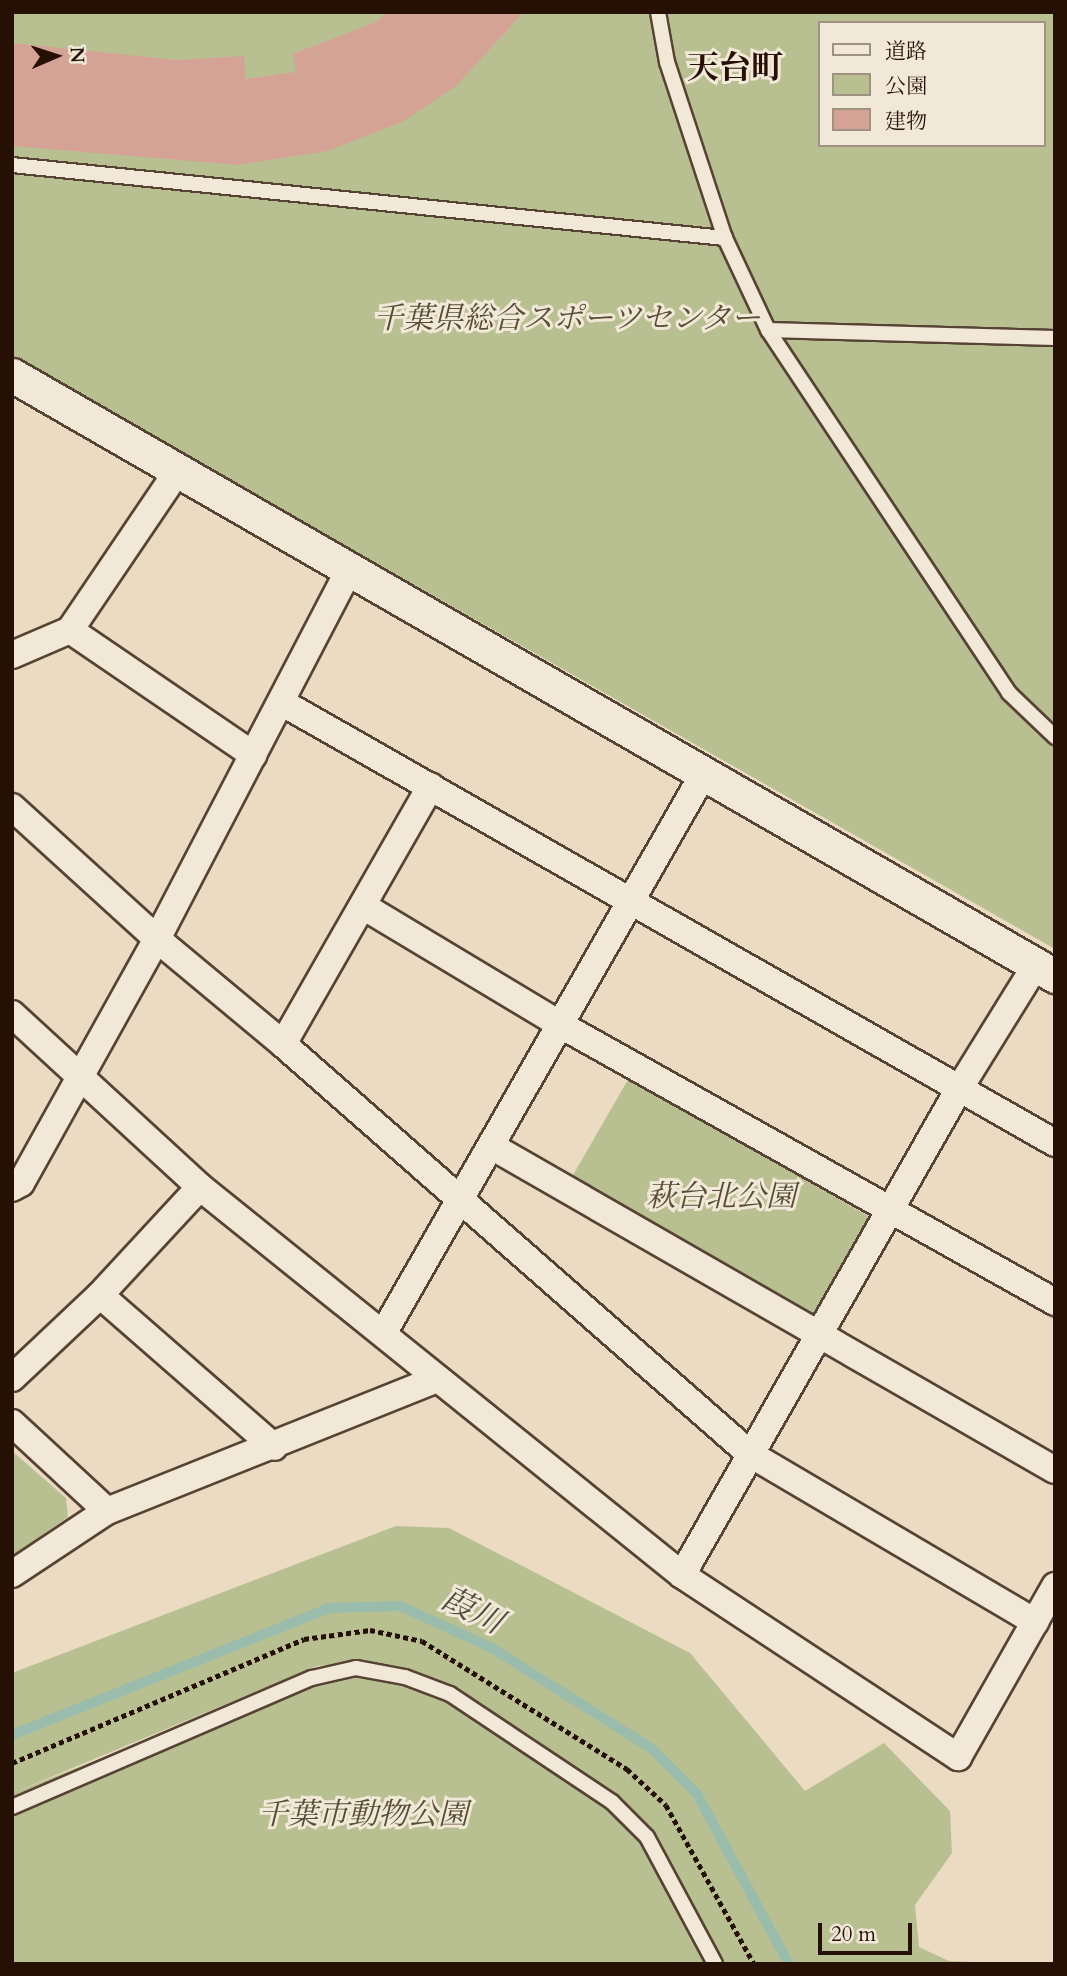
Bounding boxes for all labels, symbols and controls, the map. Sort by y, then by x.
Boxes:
north arrow [21,21,91,91]
legend [818,21,1046,147]
text: 道路 [885,37,927,66]
text: N [64,46,90,64]
district label: 天台町 [687,49,783,87]
text: 公園 [885,72,927,101]
text: 建物 [885,107,927,136]
park label: 千葉県総合スポーツセンター [372,301,762,337]
park label: 萩台北公園 [646,1179,796,1215]
water label: 葭川 [435,1580,509,1642]
park label: 千葉市動物公園 [258,1797,468,1833]
scale bar [822,1910,916,1954]
text: 20 m [831,1920,876,1949]

